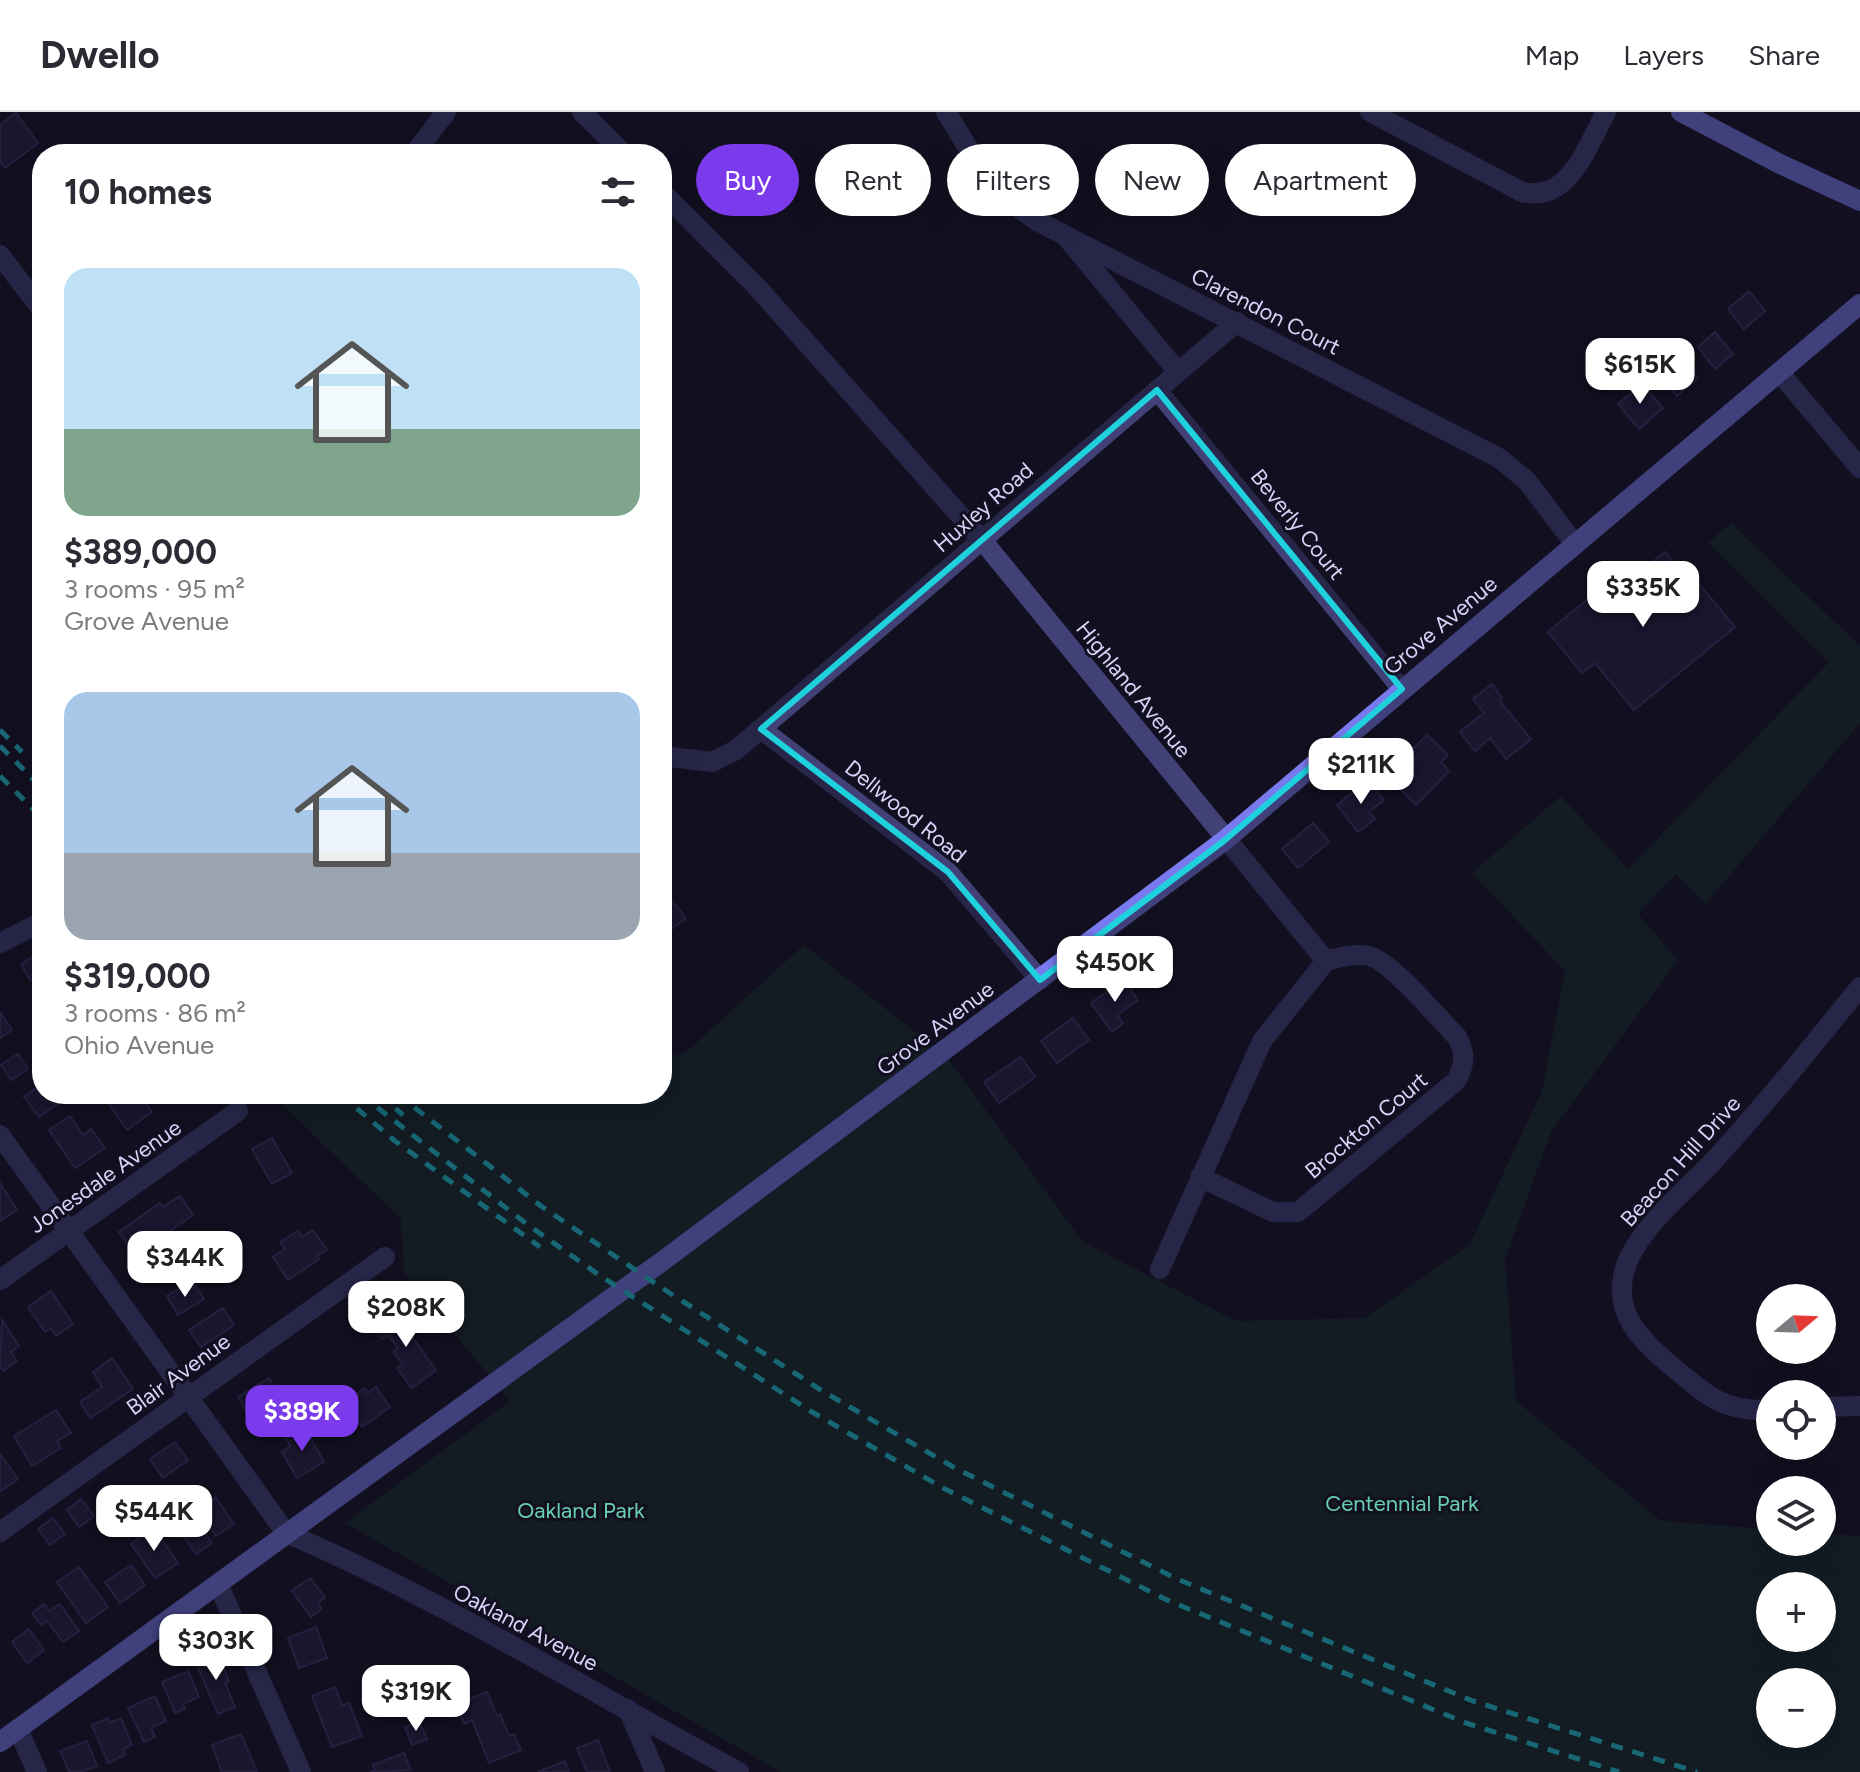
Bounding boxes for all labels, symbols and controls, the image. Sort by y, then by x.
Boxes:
text: Dwello [40,32,160,78]
text: Map [1525,38,1579,72]
text: Layers [1623,38,1704,72]
text: Share [1748,38,1820,72]
chip: Buy [696,144,799,216]
chip: Rent [815,144,931,216]
chip: Filters [947,144,1079,216]
chip: New [1095,144,1209,216]
chip: Apartment [1225,144,1416,216]
icon: filters [596,170,640,214]
text: 10 homes [64,172,212,213]
street label: Clarendon Court [1187,262,1345,361]
icon: home [280,320,424,464]
pin: $615K [1584,338,1696,406]
text: $615K [1604,348,1676,380]
street label: Huxley Road [928,457,1039,558]
street label: Beverly Court [1245,464,1350,585]
text: $389,000 [64,532,217,573]
pin: $335K [1587,561,1699,629]
street label: Grove Avenue [1378,570,1502,681]
text: $335K [1605,571,1681,603]
text: 3 rooms · 95 m² [64,573,245,605]
text: Grove Avenue [64,605,229,637]
street label: Highland Avenue [1070,616,1197,763]
pin: $211K [1305,738,1417,806]
icon: home [280,744,424,888]
text: $211K [1327,748,1395,780]
street label: Dellwood Road [840,754,972,869]
pin: $450K [1059,936,1171,1004]
text: $450K [1075,946,1155,978]
text: $319,000 [64,956,211,997]
street label: Grove Avenue [871,976,999,1081]
text: 3 rooms · 86 m² [64,997,246,1029]
text: Ohio Avenue [64,1029,214,1061]
street label: Brockton Court [1300,1066,1433,1184]
street label: Beacon Hill Drive [1615,1090,1746,1232]
street label: Jonesdale Avenue [24,1114,187,1239]
pin: $344K [129,1231,241,1299]
text: $344K [145,1241,225,1273]
pin: $208K [350,1281,462,1349]
north arrow [1756,1284,1836,1364]
map controls [1756,1284,1836,1748]
text: $208K [366,1291,446,1323]
street label: Blair Avenue [121,1328,236,1421]
button: locate [1756,1380,1836,1460]
pin: $389K [246,1385,358,1453]
text: $389K [263,1395,341,1427]
button: layers [1756,1476,1836,1556]
pin: $544K [98,1485,210,1553]
park label: Centennial Park [1325,1490,1479,1517]
text: $544K [114,1495,194,1527]
park label: Oakland Park [517,1497,645,1524]
button: + [1756,1572,1836,1652]
street label: Oakland Avenue [449,1578,603,1677]
pin: $303K [160,1614,272,1682]
text: $303K [177,1624,255,1656]
pin: $319K [360,1665,472,1733]
button: − [1756,1668,1836,1748]
text: $319K [380,1675,452,1707]

